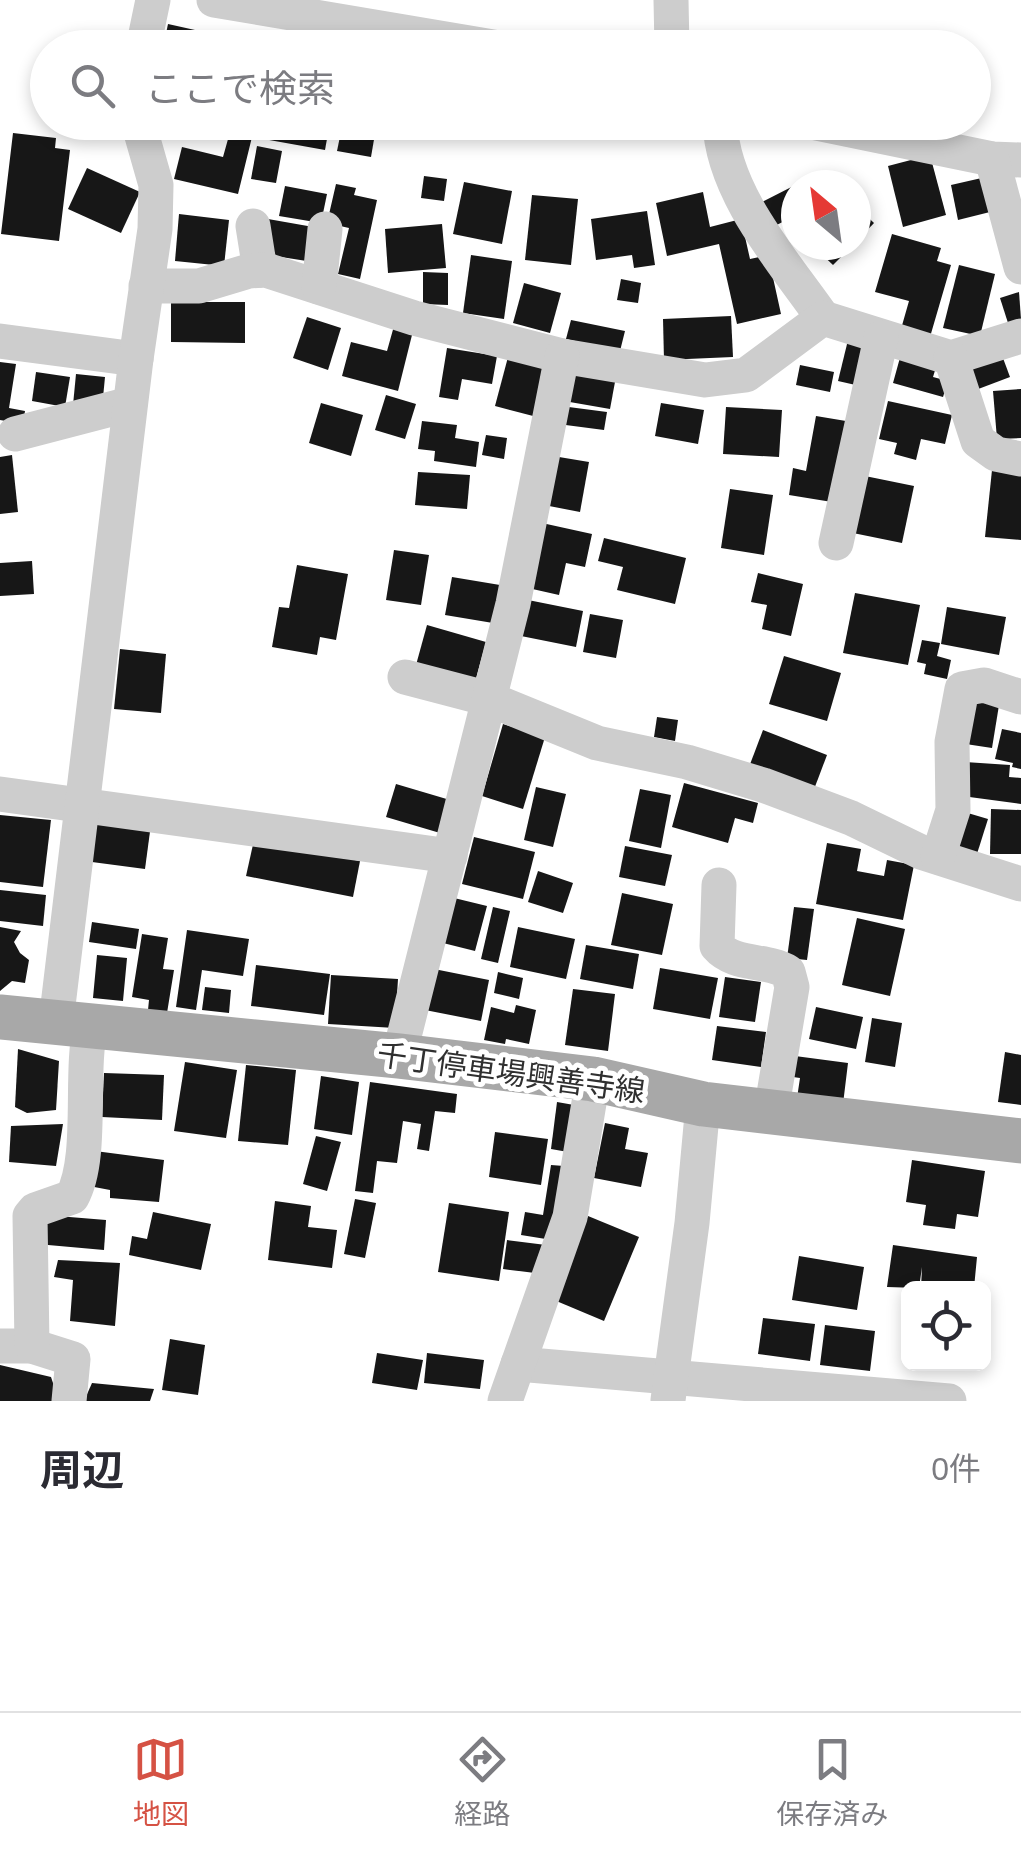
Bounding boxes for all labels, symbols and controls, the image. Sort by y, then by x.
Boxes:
search box [30,30,991,140]
icon: search [65,58,120,113]
text: ここで検索 [145,68,335,110]
north arrow [781,170,871,260]
street label: 千丁停車場興善寺線 [375,1038,647,1108]
map controls [901,1281,991,1371]
button: locate [901,1281,991,1371]
text: 周辺 [40,1447,124,1494]
text: 0件 [931,1451,981,1487]
tab: 地図 [133,1732,189,1832]
tab: 経路 [454,1732,510,1832]
tab: 保存済み [776,1732,888,1832]

